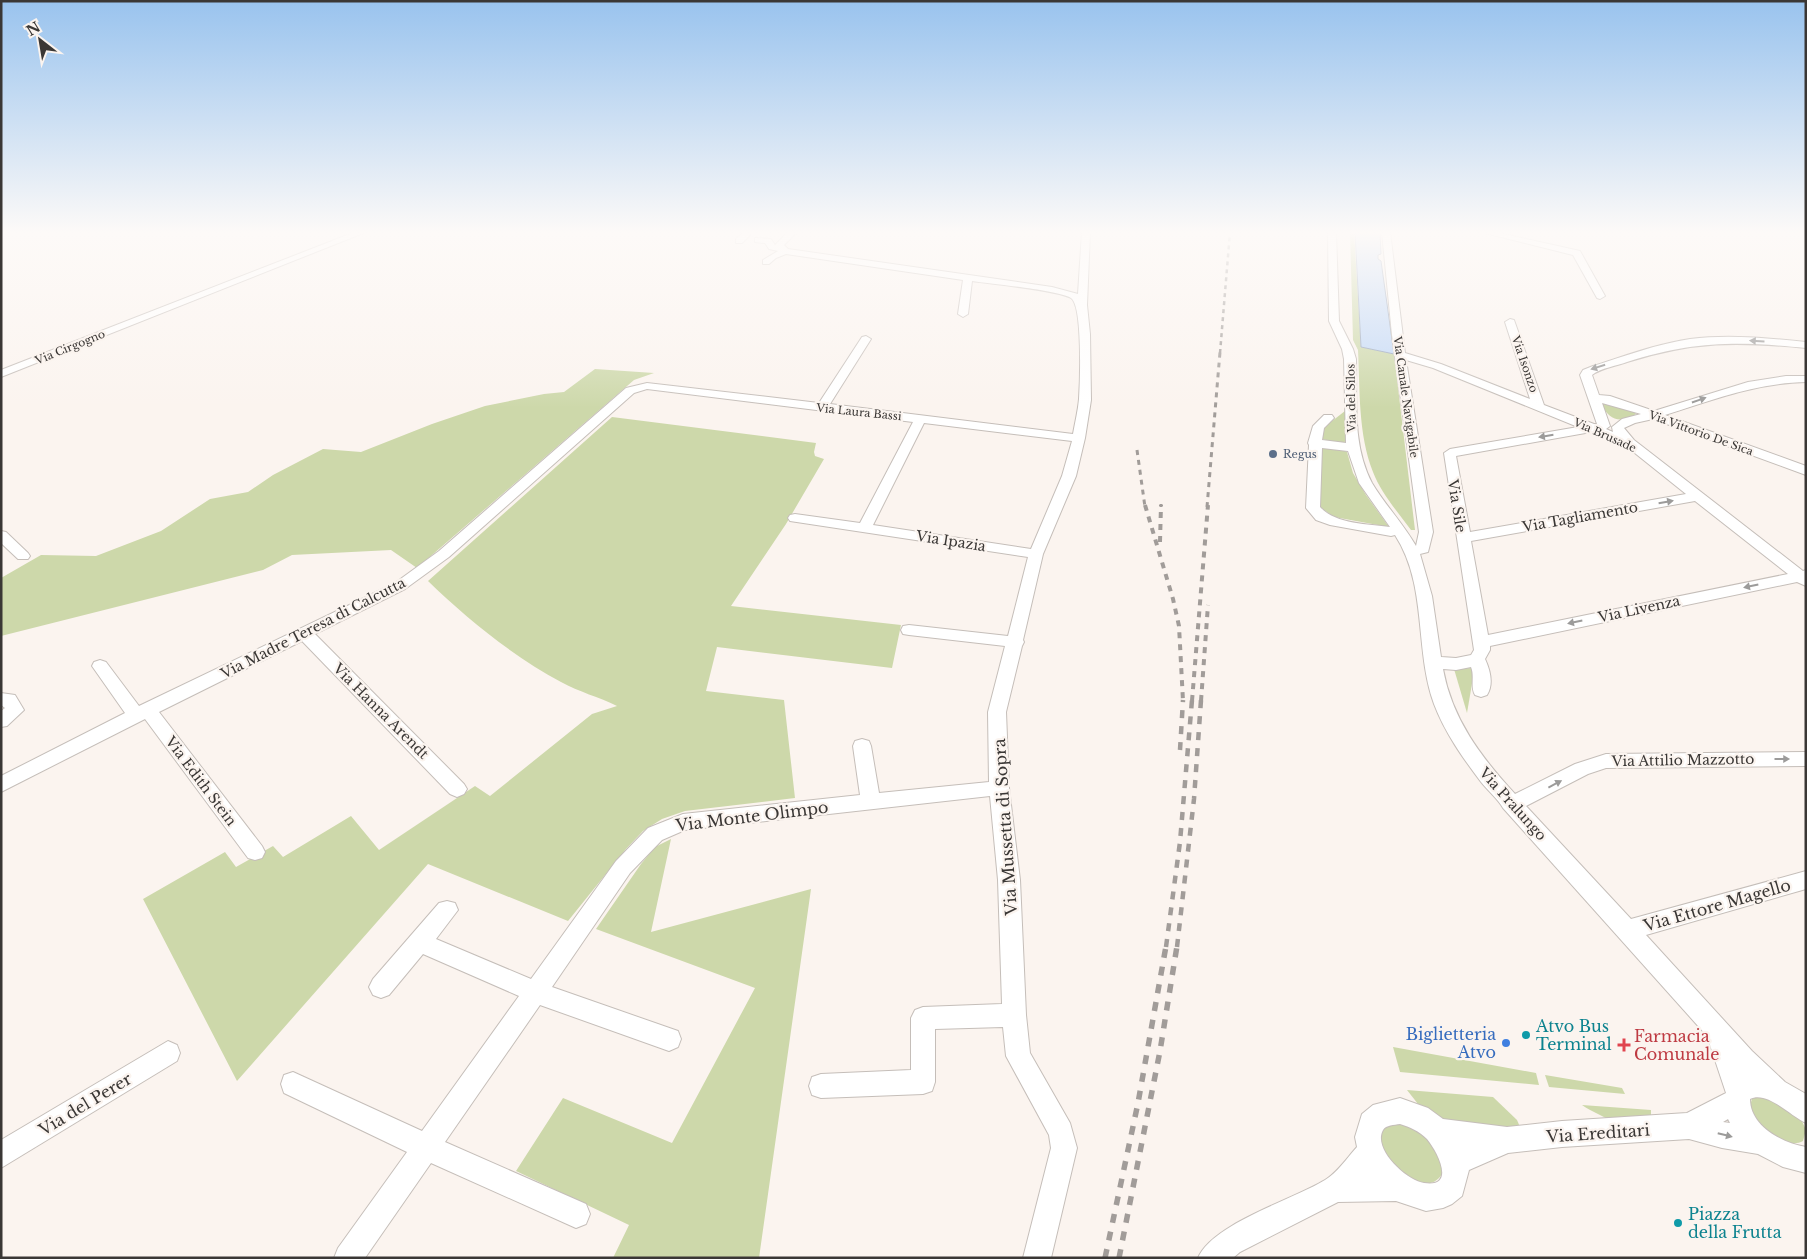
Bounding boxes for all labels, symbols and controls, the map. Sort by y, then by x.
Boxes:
north arrow [15,15,65,65]
text: N [23,18,44,40]
street label: Via Cirgogno [32,327,107,368]
street label: Via Isonzo [1508,333,1541,394]
street label: Via Canale Navigabile [1390,334,1421,459]
one-way arrow [1749,336,1765,344]
street label: Via del Silos [1343,364,1359,433]
one-way arrow [1591,364,1606,372]
one-way arrow [1692,396,1707,403]
street label: Via Laura Bassi [815,400,903,423]
street label: Via Vittorio De Sica [1646,407,1756,459]
street label: Via Brusade [1571,415,1639,455]
one-way arrow [1538,433,1554,441]
place label: Regus [1283,447,1317,461]
marker: Regus [1267,448,1279,460]
street label: Via Sile [1444,477,1470,534]
one-way arrow [1658,497,1674,505]
street label: Via Tagliamento [1520,498,1639,536]
street label: Via Ipazia [914,526,987,555]
street label: Via Madre Teresa di Calcutta [217,573,409,683]
one-way arrow [1744,582,1759,590]
street label: Via Livenza [1595,591,1682,627]
one-way arrow [1566,619,1582,627]
street label: Via Hanna Arendt [329,659,433,763]
street label: Via Edith Stein [161,732,241,830]
street label: Via Mussetta di Sopra [989,738,1021,917]
street label: Via Attilio Mazzotto [1610,750,1755,770]
one-way arrow [1774,755,1790,763]
street label: Via Pralungo [1475,763,1551,844]
one-way arrow [1548,780,1562,788]
street label: Via Monte Olimpo [674,797,829,835]
street label: Via Ettore Magello [1640,874,1793,936]
place label: Atvo Bus Terminal [1535,1016,1612,1054]
place label: Biglietteria Atvo [1406,1024,1496,1062]
place label: Farmacia Comunale [1634,1026,1719,1064]
marker: Atvo Bus Terminal [1520,1029,1532,1041]
marker: Biglietteria Atvo [1500,1037,1512,1049]
marker: Farmacia Comunale [1618,1039,1630,1051]
street label: Via del Perer [34,1068,135,1140]
street label: Via Ereditari [1545,1119,1651,1147]
one-way arrow [1718,1131,1733,1139]
place label: Piazza della Frutta [1688,1204,1782,1242]
marker: Piazza della Frutta [1672,1217,1684,1229]

